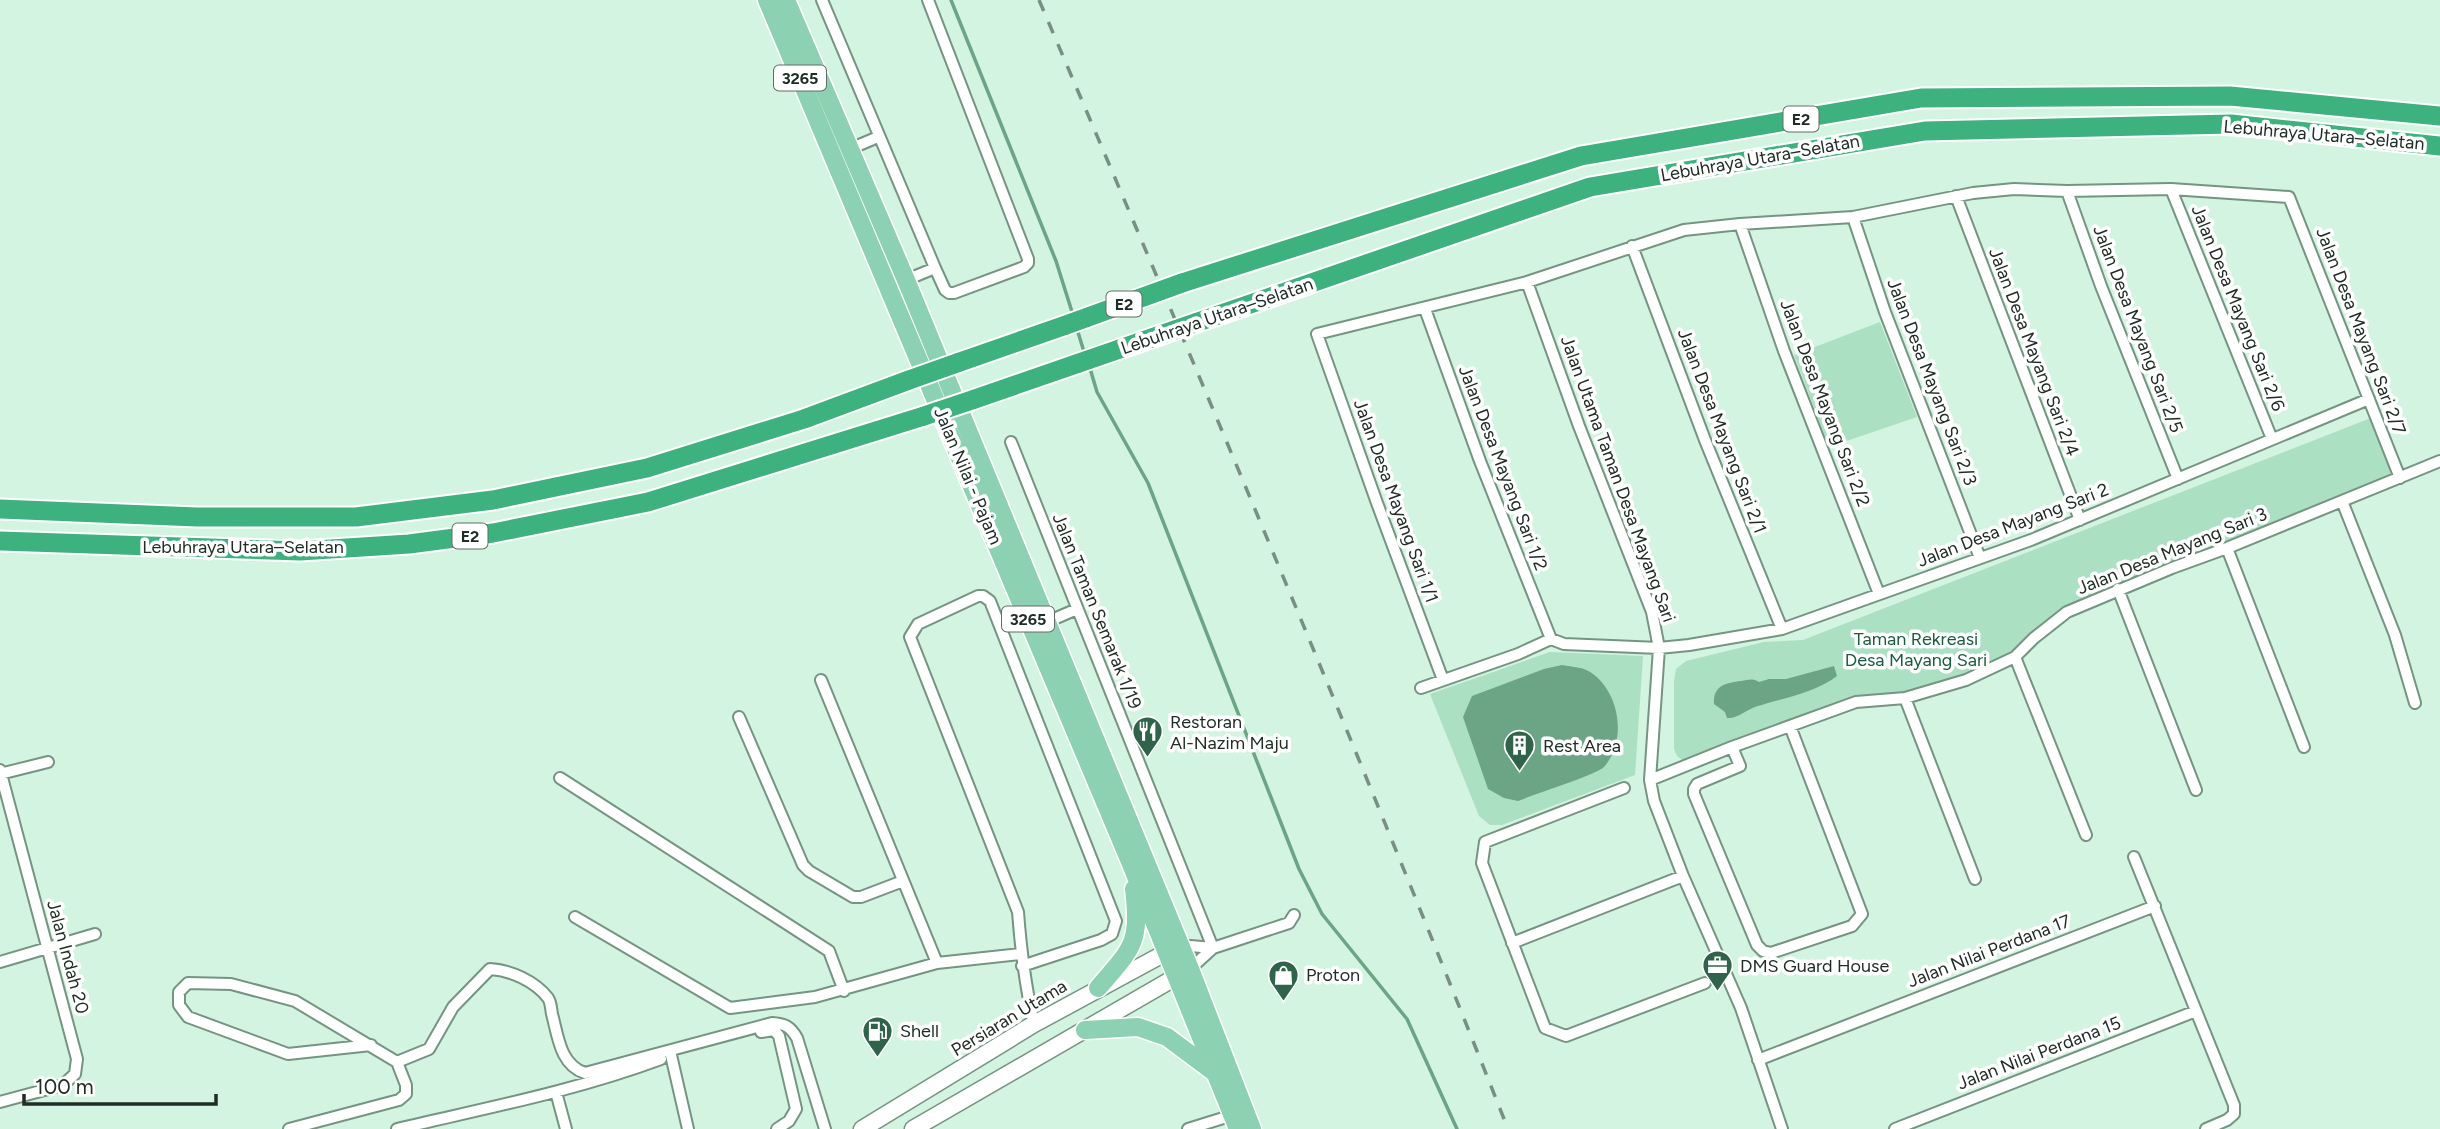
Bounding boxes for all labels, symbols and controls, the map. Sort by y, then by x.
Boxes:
road number: 3265 [774,66,826,90]
road number: E2 [1784,106,1818,132]
street label: Lebuhraya Utara–Selatan [2223,115,2425,155]
street label: Lebuhraya Utara–Selatan [1659,130,1861,186]
street label: Jalan Desa Mayang Sari 2/6 [2187,202,2289,414]
street label: Jalan Desa Mayang Sari 2/5 [2088,222,2188,436]
street label: Jalan Desa Mayang Sari 2/7 [2311,224,2411,438]
street label: Jalan Desa Mayang Sari 2/4 [1984,245,2084,459]
street label: Lebuhraya Utara–Selatan [1118,273,1316,359]
street label: Jalan Desa Mayang Sari 2/3 [1882,275,1982,489]
road number: E2 [1106,292,1142,316]
street label: Jalan Desa Mayang Sari 2/2 [1775,296,1875,510]
street label: Jalan Desa Mayang Sari 2/1 [1673,326,1771,536]
street label: Jalan Utama Taman Desa Mayang Sari [1556,333,1680,625]
street label: Jalan Desa Mayang Sari 1/2 [1454,363,1552,573]
street label: Jalan Desa Mayang Sari 1/1 [1349,396,1443,606]
street label: Jalan Nilai - Pajam [929,404,1007,548]
street label: Jalan Desa Mayang Sari 2 [1914,478,2112,572]
street label: Jalan Desa Mayang Sari 3 [2074,503,2270,599]
street label: Jalan Taman Semarak 1/19 [1048,510,1146,712]
road number: E2 [452,524,488,548]
street label: Lebuhraya Utara–Selatan [142,536,344,558]
road number: 3265 [1002,606,1054,632]
park label: Taman Rekreasi Desa Mayang Sari [1845,628,1987,671]
place label: Restoran Al-Nazim Maju [1170,711,1289,754]
restaurant icon: Restoran Al-Nazim Maju [1130,715,1164,759]
building icon: Rest Area [1503,729,1537,773]
place label: Rest Area [1543,735,1621,757]
street label: Jalan Indah 20 [42,898,94,1016]
street label: Jalan Nilai Perdana 17 [1904,910,2074,992]
office icon: DMS Guard House [1700,949,1734,993]
place label: DMS Guard House [1740,955,1889,977]
shop icon: Proton [1266,958,1300,1002]
place label: Proton [1306,964,1360,986]
street label: Persiaran Utama [947,975,1071,1061]
street label: Jalan Nilai Perdana 15 [1954,1012,2124,1094]
fuel station icon: Shell [860,1014,894,1058]
place label: Shell [900,1020,939,1042]
scale bar [24,1062,217,1106]
text: 100 m [35,1074,94,1099]

